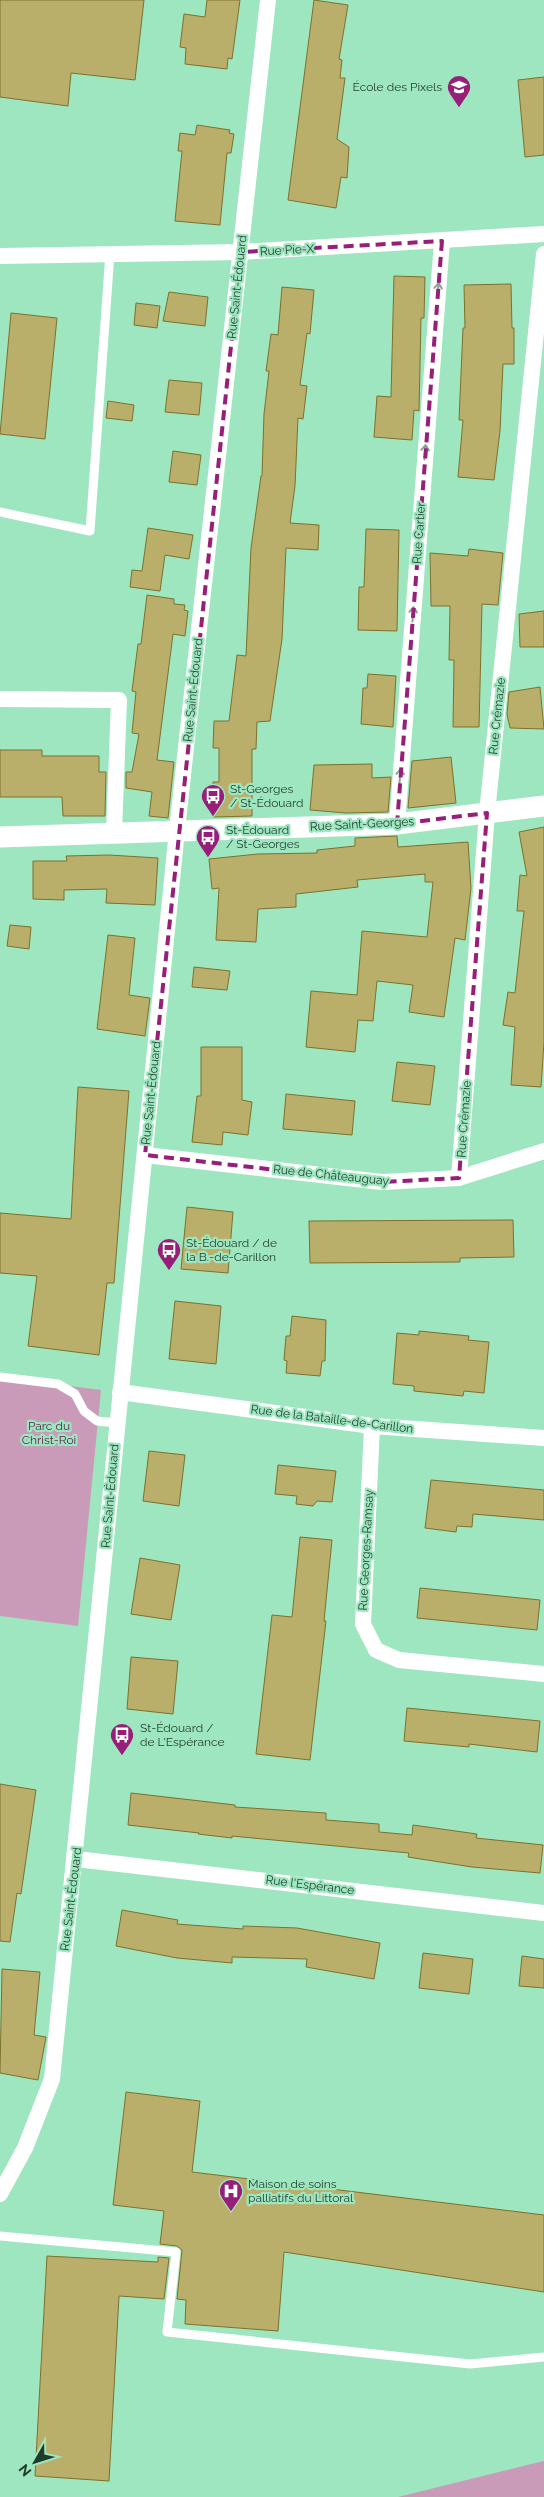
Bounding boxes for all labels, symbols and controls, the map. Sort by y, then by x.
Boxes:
school or university icon: École des Pixels [446,74,472,108]
place label: École des Pixels [353,80,442,94]
street label: Rue Saint-Édouard [225,234,249,340]
street label: Rue Pie-X [259,242,315,258]
one-way arrow [433,282,442,298]
one-way arrow [420,444,429,460]
street label: Rue Cartier [410,501,428,564]
one-way arrow [408,606,417,622]
street label: Rue Saint-Édouard [181,637,205,743]
street label: Rue Crémazie [486,677,508,755]
one-way arrow [396,768,405,784]
place label: St-Georges / St-Édouard [230,782,303,810]
bus stop icon: St-Georges / St-Édouard [200,783,226,817]
street label: Rue Saint-Georges [309,814,415,834]
place label: St-Édouard / St-Georges [226,823,300,851]
bus stop icon: St-Édouard / St-Georges [195,824,221,858]
street label: Rue Saint-Édouard [139,1040,163,1146]
street label: Rue Crémazie [454,1080,474,1158]
street label: Rue de Châteauguay [272,1162,390,1188]
place label: St-Édouard / de la B.-de-Carillon [186,1236,277,1264]
bus stop icon: St-Édouard / de la B.-de-Carillon [156,1237,182,1271]
street label: Rue de la Bataille-de-Carillon [250,1402,414,1436]
park label: Parc du Christ-Roi [22,1419,76,1447]
street label: Rue Saint-Édouard [98,1443,122,1549]
street label: Rue Georges-Ramsay [356,1489,376,1611]
place label: St-Édouard / de L'Espérance [140,1721,225,1749]
bus stop icon: St-Édouard / de L'Espérance [109,1722,135,1756]
street label: Rue Saint-Édouard [58,1846,84,1952]
street label: Rue l'Espérance [265,1873,355,1897]
place label: Maison de soins palliatifs du Littoral [248,2177,354,2205]
hospital icon: Maison de soins palliatifs du Littoral [218,2178,244,2212]
north arrow [10,2437,60,2487]
text: N [15,2461,34,2479]

